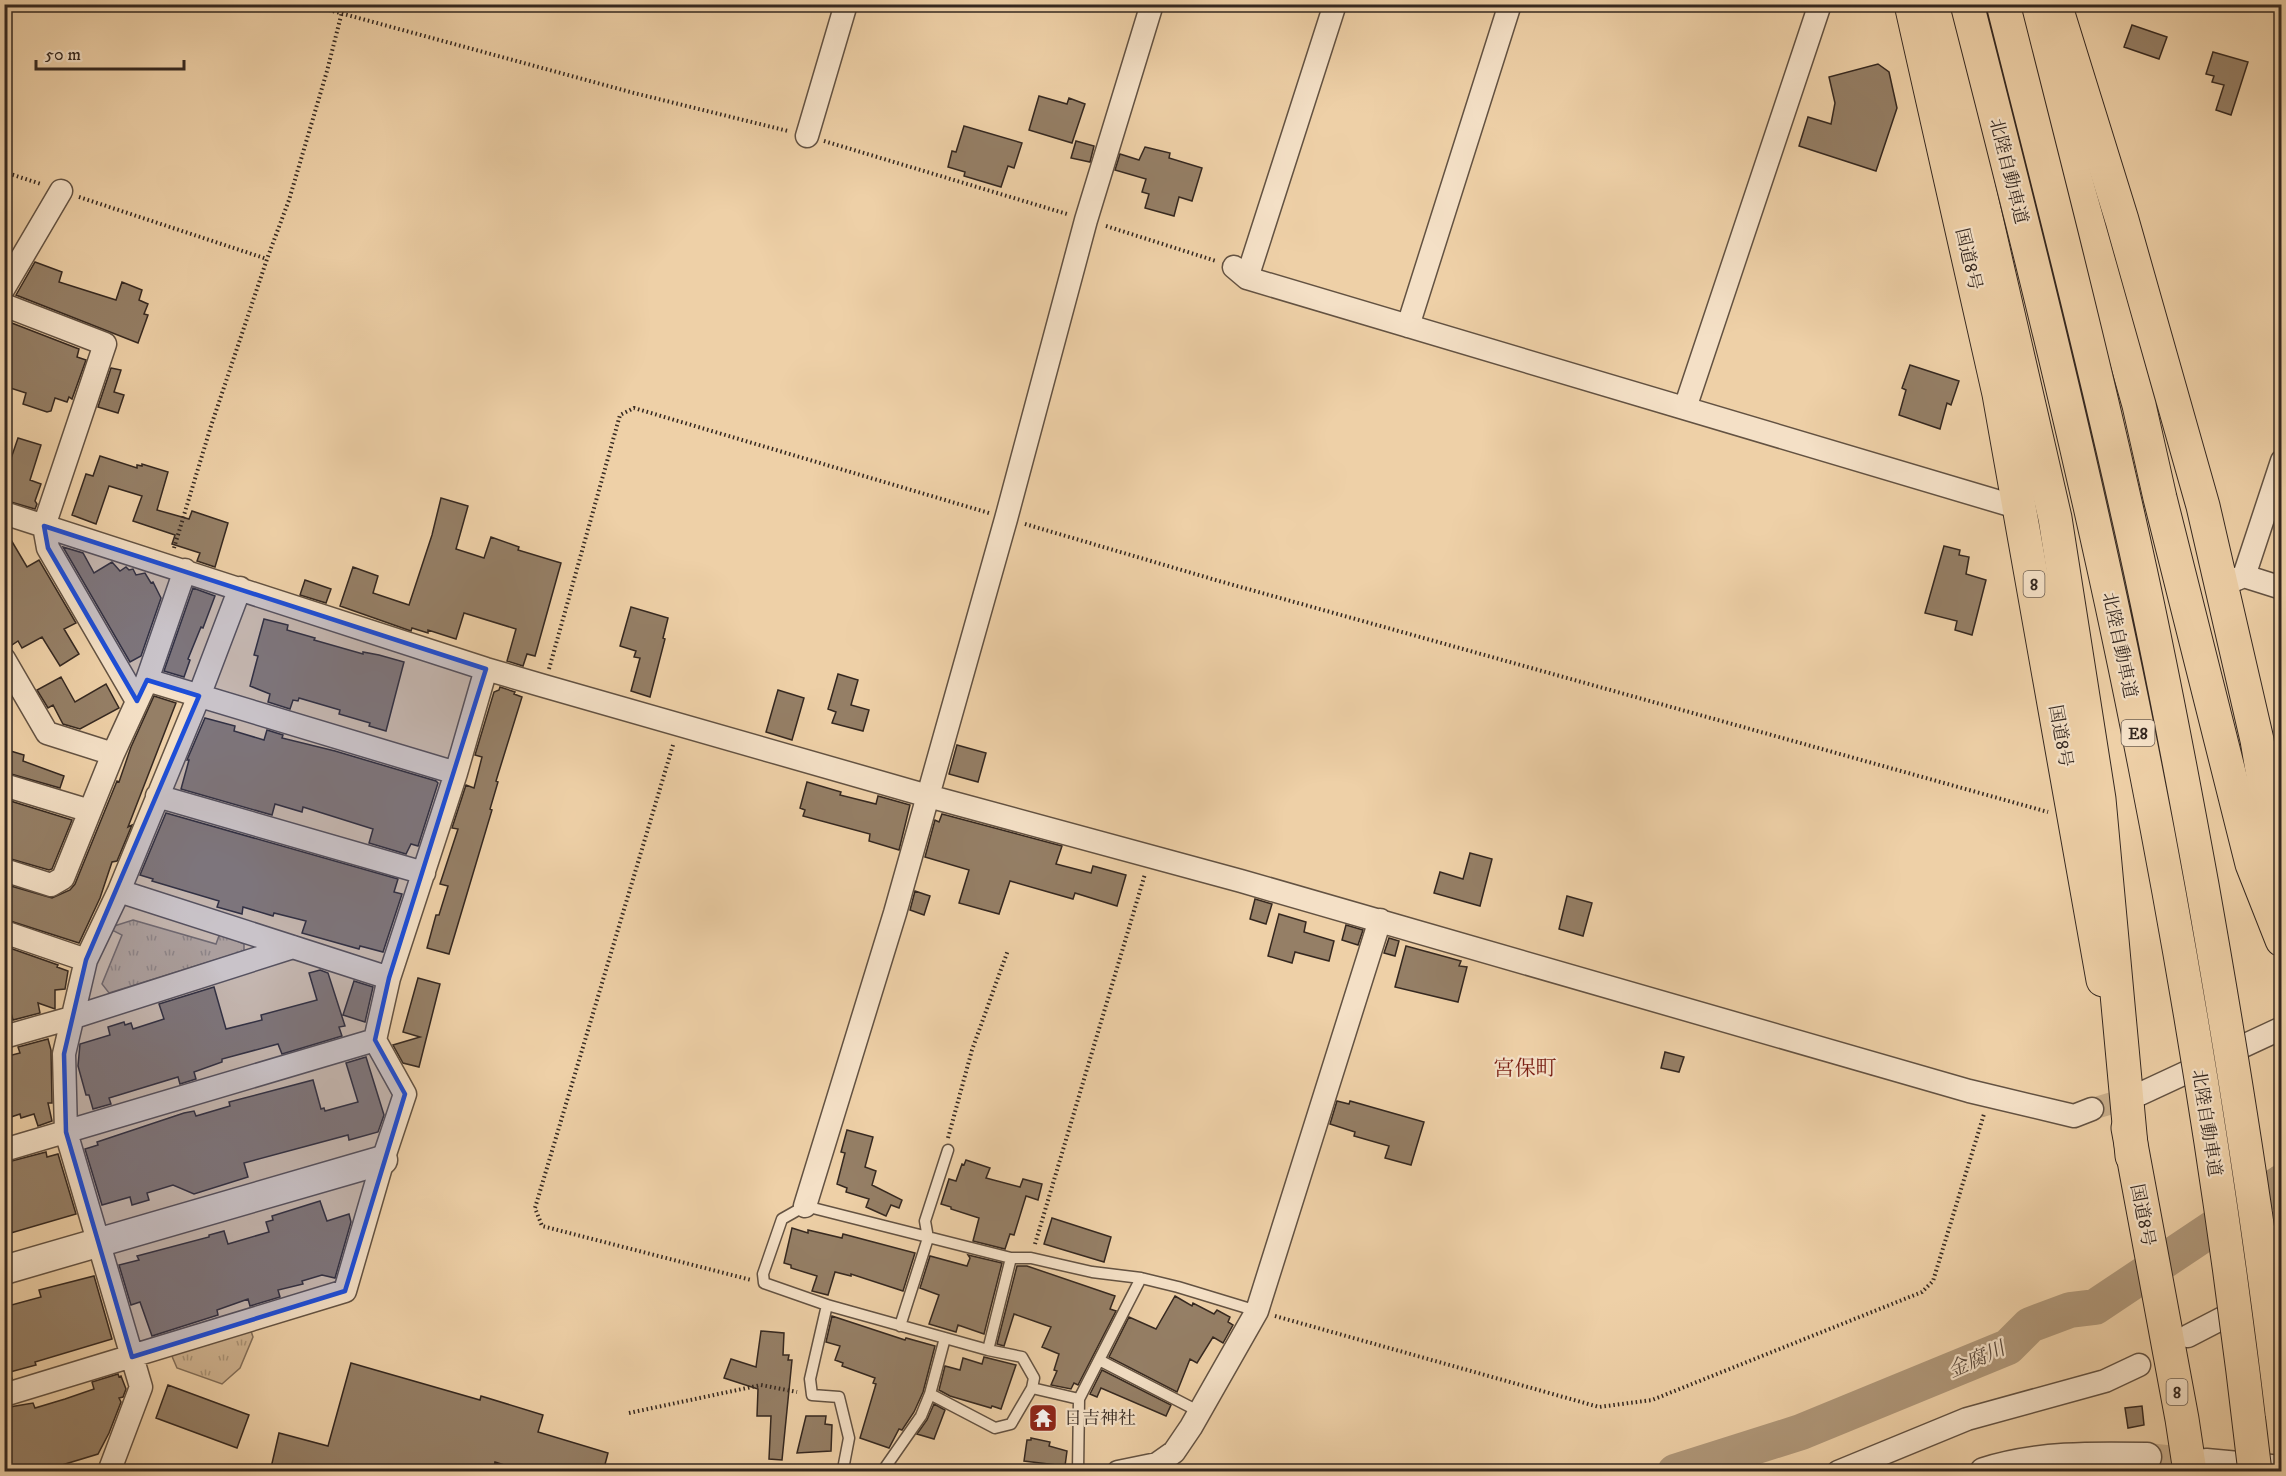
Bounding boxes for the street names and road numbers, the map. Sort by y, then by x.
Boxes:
street label: 北陸自動車道 [1984,116,2032,226]
street label: 国道8号 [1950,226,1986,292]
road number: 8 [2024,571,2044,597]
street label: 北陸自動車道 [2097,590,2141,700]
street label: 国道8号 [2044,703,2076,769]
road number: E8 [2122,720,2154,746]
street label: 北陸自動車道 [2187,1068,2225,1178]
street label: 国道8号 [2125,1182,2159,1248]
road number: 8 [2166,1379,2188,1405]

